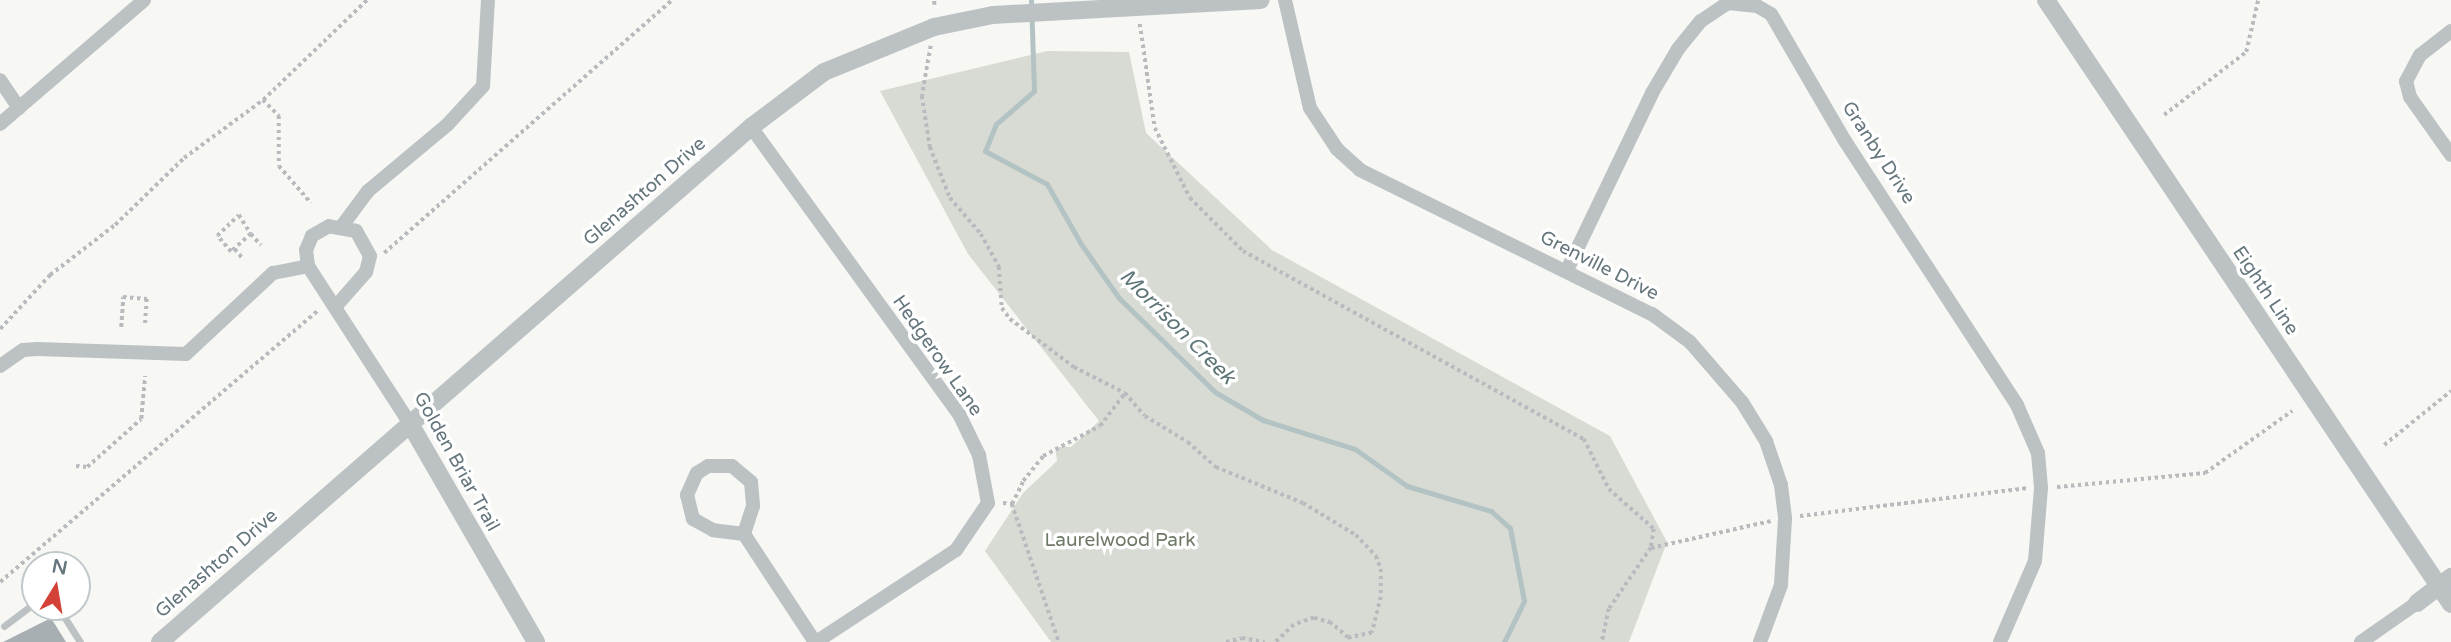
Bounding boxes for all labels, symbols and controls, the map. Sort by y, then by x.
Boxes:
street label: Granby Drive [1836,97,1920,209]
street label: Glenashton Drive [579,133,711,251]
street label: Grenville Drive [1536,226,1662,306]
street label: Eighth Line [2227,242,2303,340]
water label: Morrison Creek [1114,264,1240,390]
street label: Hedgerow Lane [887,291,987,421]
street label: Golden Briar Trail [408,388,504,536]
street label: Glenashton Drive [151,505,283,623]
park label: Laurelwood Park [1044,530,1196,552]
north arrow [21,551,91,621]
text: N [50,555,69,580]

